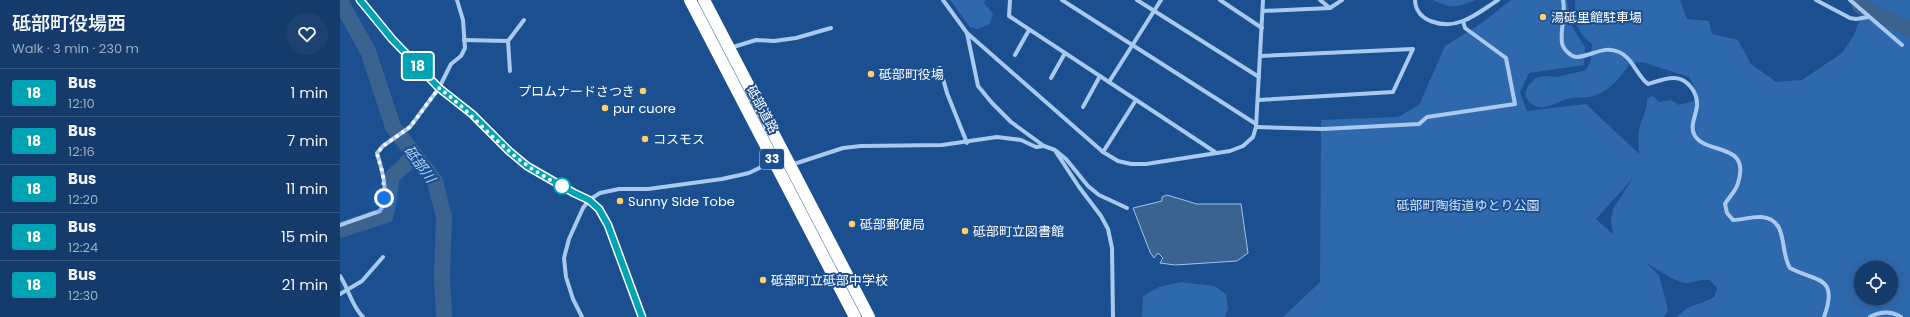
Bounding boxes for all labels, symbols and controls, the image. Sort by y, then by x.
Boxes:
place label: 湯砥里館駐車場 [1551,8,1642,27]
text: 砥部町役場西 [12,10,126,37]
marker: 湯砥里館駐車場 [1538,12,1548,22]
button: heart [286,13,328,55]
text: Walk · 3 min · 230 m [12,39,139,58]
line badge: 18 [400,53,436,79]
text: 18 [411,56,425,76]
place label: 砥部町役場 [879,65,944,84]
marker: 砥部町役場 [866,69,876,79]
text: Bus [68,72,96,93]
text: 1 min [290,82,328,103]
place label: プロムナードさつき [518,82,635,101]
street label: 砥部道路 [742,82,783,137]
text: 18 [27,83,41,103]
marker: プロムナードさつき [638,86,648,96]
text: 12:10 [68,94,95,113]
place label: pur cuore [613,99,676,118]
marker: pur cuore [600,103,610,113]
text: Bus [68,120,96,141]
text: 7 min [287,130,328,151]
place label: コスモス [653,130,705,149]
text: 18 [27,131,41,151]
marker: コスモス [640,134,650,144]
water label: 砥部川 [400,141,442,188]
text: 12:16 [68,142,95,161]
road number: 33 [760,149,784,169]
text: Bus [68,168,96,189]
unlabelled marker [553,177,571,195]
text: 11 min [286,178,328,199]
text: 18 [27,179,41,199]
your location [374,188,394,208]
text: 12:20 [68,190,98,209]
place label: Sunny Side Tobe [628,192,735,211]
marker: Sunny Side Tobe [615,196,625,206]
park label: 砥部町陶街道ゆとり公園 [1396,196,1540,215]
place label: 砥部郵便局 [860,215,925,234]
text: Bus [68,216,96,237]
marker: 砥部郵便局 [847,219,857,229]
place label: 砥部町立図書館 [973,222,1064,241]
text: 15 min [281,226,328,247]
marker: 砥部町立図書館 [960,226,970,236]
text: 18 [27,227,41,247]
text: 12:24 [68,238,98,257]
map controls [1854,261,1898,305]
button: locate [1854,261,1898,305]
text: Bus [68,264,96,285]
place label: 砥部町立砥部中学校 [771,271,888,290]
text: 21 min [282,274,328,295]
text: 18 [27,275,41,295]
marker: 砥部町立砥部中学校 [758,275,768,285]
text: 12:30 [68,286,98,305]

